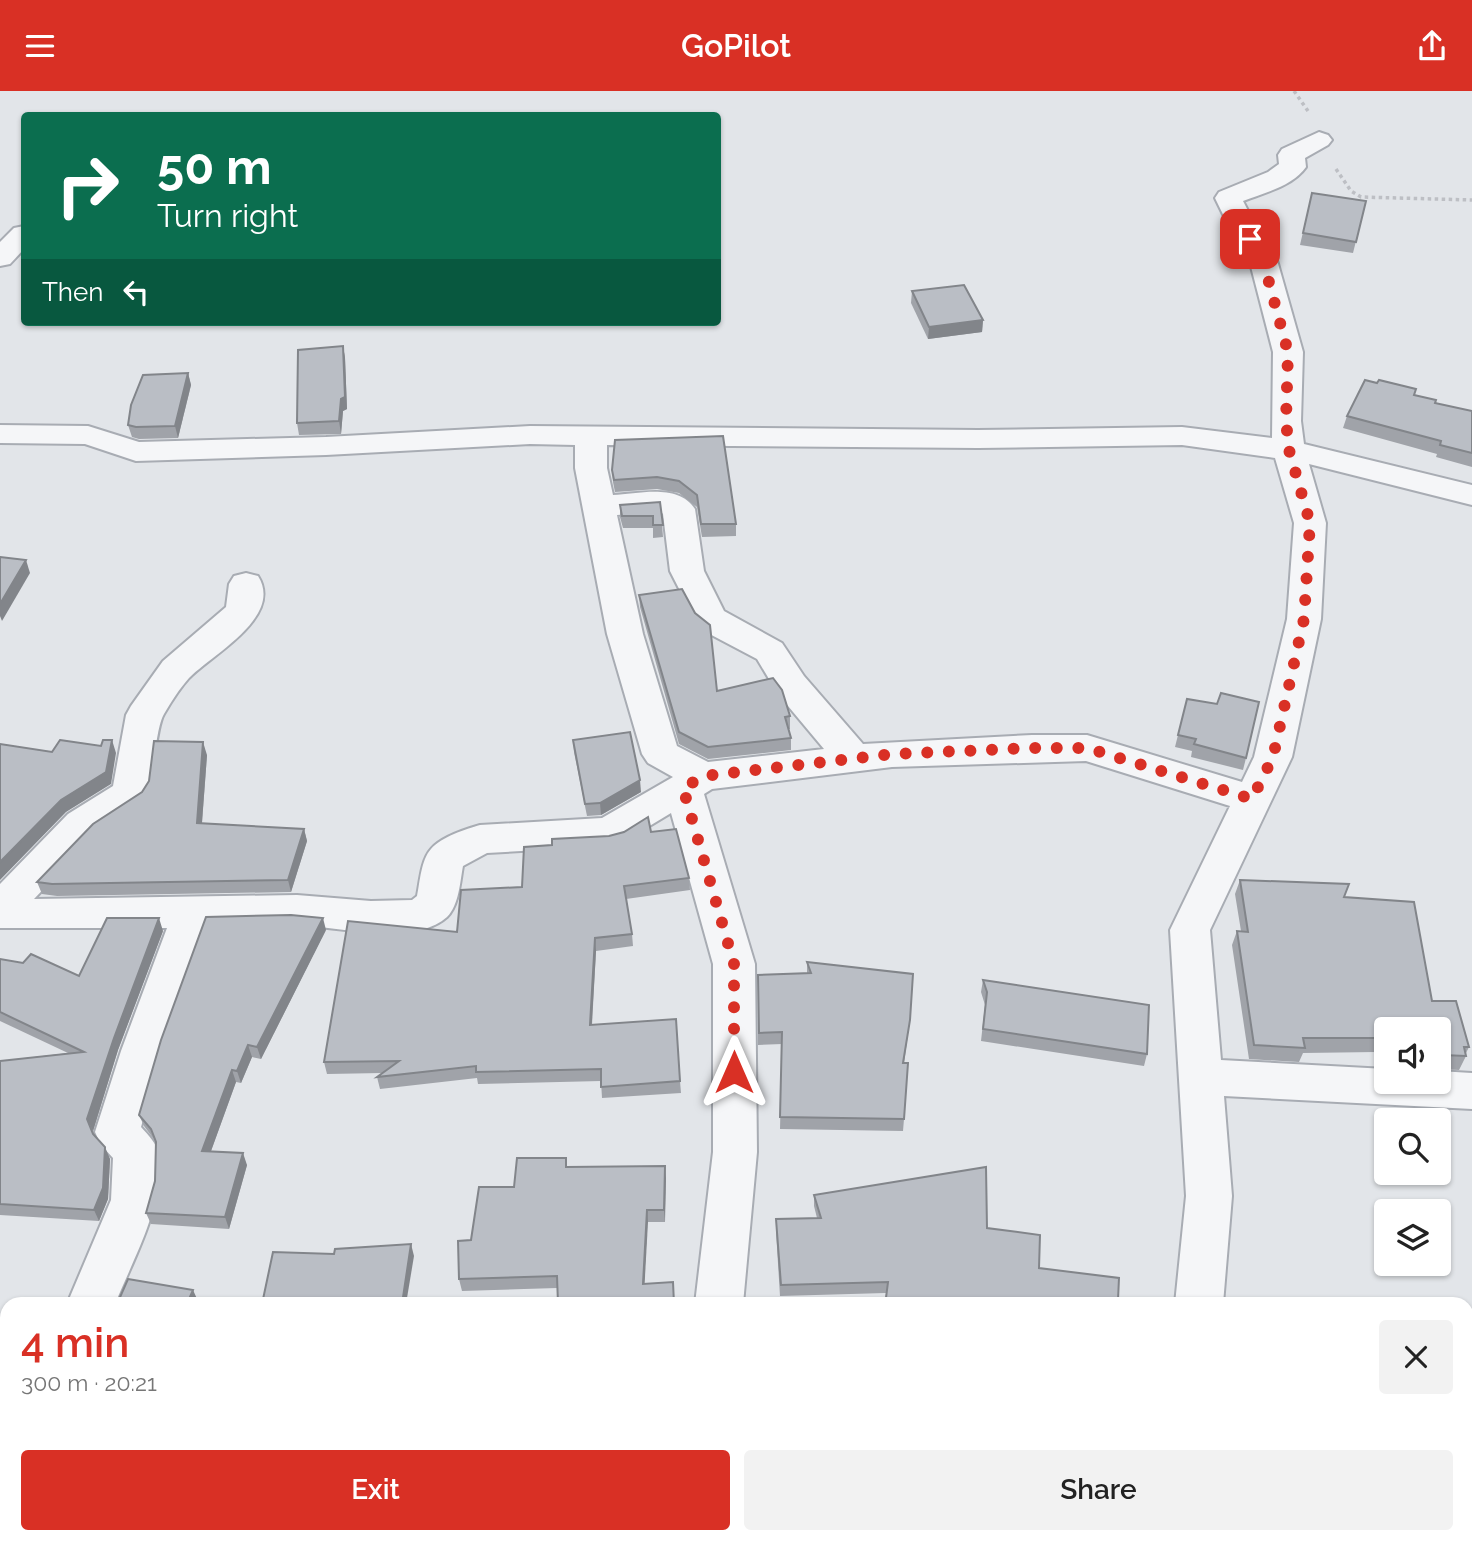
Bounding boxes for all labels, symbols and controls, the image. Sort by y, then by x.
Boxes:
icon: menu [21,27,59,65]
text: GoPilot [681,27,791,64]
icon: share [1413,27,1451,65]
text: 50 m [157,138,272,195]
icon: right [42,140,133,231]
text: Turn right [157,197,298,234]
pin [1220,209,1280,269]
icon: arrive [1231,220,1269,258]
icon: left [117,273,155,311]
text: Then [42,277,103,307]
map controls [1374,1017,1451,1276]
button: sound [1374,1017,1451,1094]
position arrow [697,1035,771,1109]
button: search [1374,1108,1451,1185]
button: layers [1374,1199,1451,1276]
text: 4 min [21,1318,129,1367]
button: close [1379,1320,1453,1394]
text: 300 m · 20:21 [21,1369,157,1396]
button: Exit [21,1450,730,1530]
button: Share [744,1450,1453,1530]

